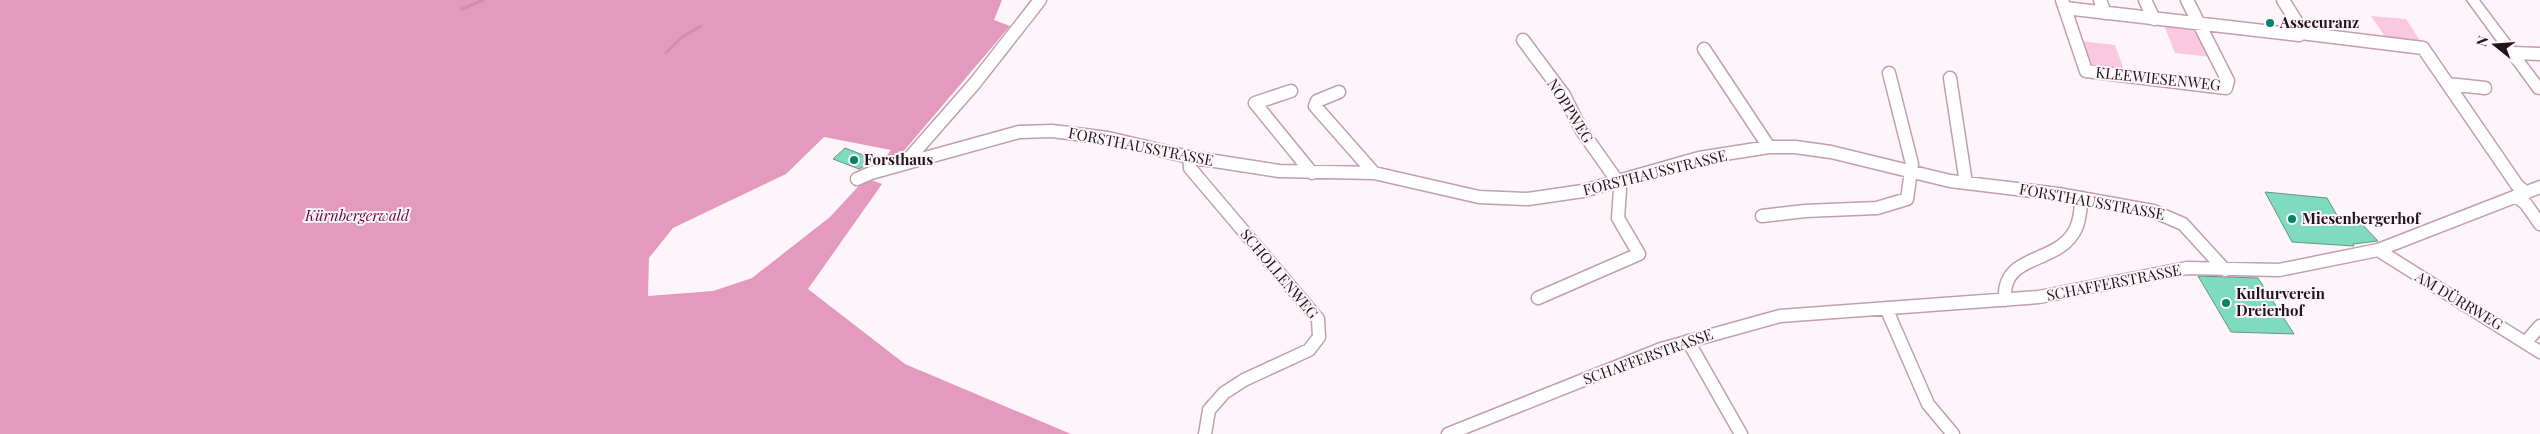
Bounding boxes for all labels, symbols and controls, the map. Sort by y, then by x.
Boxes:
place label: Assecuranz [2279,12,2359,32]
marker: Assecuranz [2264,17,2276,29]
north arrow [2470,20,2520,70]
text: N [2472,33,2493,49]
street label: KLEEWIESENWEG [2095,61,2222,95]
street label: NOPPWEG [1543,75,1599,147]
street label: FORSTHAUSSTRASSE [1067,122,1216,170]
street label: FORSTHAUSSTRASSE [1581,144,1729,200]
place label: Forsthaus [864,149,933,169]
marker: Forsthaus [848,154,860,166]
street label: FORSTHAUSSTRASSE [2018,178,2167,224]
park label: Kürnbergerwald [304,205,410,225]
place label: Miesenbergerhof [2302,208,2422,228]
marker: Miesenbergerhof [2286,213,2298,225]
street label: SCHOLLENWEG [1236,224,1323,323]
street label: SCHAFFERSTRASSE [2045,259,2183,305]
street label: AM DÜRRWEG [2411,266,2507,334]
place label: Kulturverein Dreierhof [2236,283,2326,320]
marker: Kulturverein Dreierhof [2220,297,2232,309]
street label: SCHAFFERSTRASSE [1580,323,1715,389]

